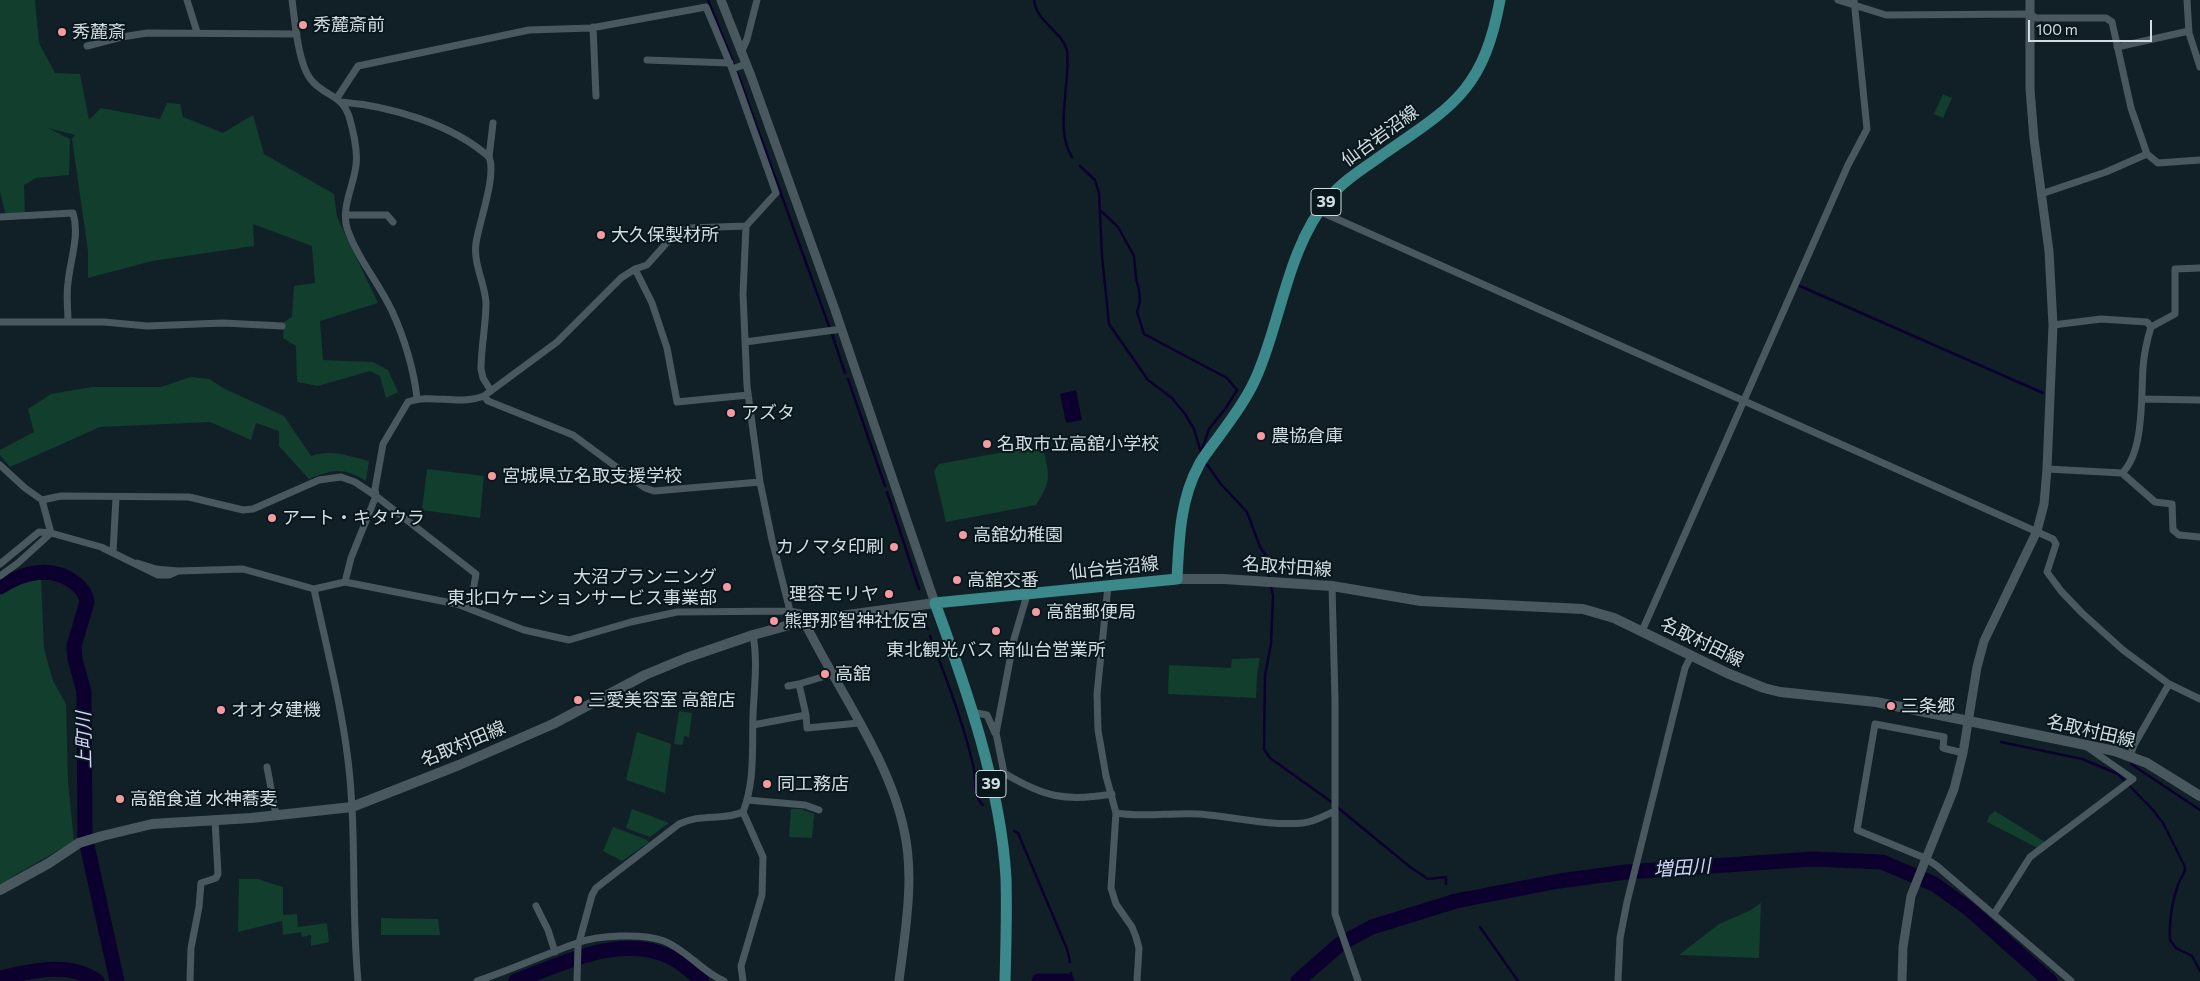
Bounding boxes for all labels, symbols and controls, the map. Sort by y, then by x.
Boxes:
scale bar [2030,10,2154,42]
place label: 秀麓斎前 [313,14,385,36]
marker: 秀麓斎前 [297,19,309,31]
text: 100 m [2036,20,2078,38]
place label: 秀麓斎 [72,21,126,43]
marker: 秀麓斎 [56,26,68,38]
street label: 仙台岩沼線 [1337,101,1423,171]
road number: 39 [1311,188,1341,216]
place label: 大久保製材所 [611,224,719,246]
marker: 大久保製材所 [595,229,607,241]
place label: アズタ [741,402,795,424]
marker: アズタ [725,407,737,419]
place label: 農協倉庫 [1271,425,1343,447]
marker: 農協倉庫 [1255,430,1267,442]
place label: 名取市立高舘小学校 [997,433,1159,455]
marker: 名取市立高舘小学校 [981,438,993,450]
place label: 宮城県立名取支援学校 [502,465,682,487]
marker: 宮城県立名取支援学校 [486,470,498,482]
place label: アート・キタウラ [282,507,425,529]
marker: アート・キタウラ [266,512,278,524]
place label: 高舘幼稚園 [973,524,1063,546]
marker: 高舘幼稚園 [957,529,969,541]
place label: カノマタ印刷 [776,536,884,558]
marker: カノマタ印刷 [888,541,900,553]
street label: 仙台岩沼線 [1068,553,1160,583]
street label: 名取村田線 [1241,553,1333,581]
place label: 大沼プランニング 東北ロケーションサービス事業部 [447,566,717,608]
place label: 高舘交番 [967,569,1039,591]
marker: 高舘交番 [951,574,963,586]
marker: 大沼プランニング 東北ロケーションサービス事業部 [721,581,733,593]
place label: 理容モリヤ [789,583,879,605]
marker: 理容モリヤ [883,588,895,600]
place label: 高舘郵便局 [1046,601,1136,623]
marker: 高舘郵便局 [1030,606,1042,618]
place label: 熊野那智神社仮宮 [784,610,928,632]
street label: 名取村田線 [1657,613,1747,671]
marker: 熊野那智神社仮宮 [768,615,780,627]
marker: 東北観光バス 南仙台営業所 [990,625,1002,637]
place label: 東北観光バス 南仙台営業所 [886,639,1106,661]
place label: 高舘 [835,663,871,685]
marker: 高舘 [819,668,831,680]
place label: 三愛美容室 高舘店 [588,689,735,711]
marker: 三愛美容室 高舘店 [572,694,584,706]
place label: 三条郷 [1901,695,1955,717]
place label: オオタ建機 [231,699,321,721]
marker: 三条郷 [1885,700,1897,712]
marker: オオタ建機 [215,704,227,716]
street label: 名取村田線 [2045,710,2137,752]
water label: 上町川 [72,711,96,769]
street label: 名取村田線 [417,716,509,772]
road number: 39 [976,771,1006,798]
place label: 同工務店 [777,773,849,795]
marker: 同工務店 [761,778,773,790]
place label: 高舘食道 水神蕎麦 [130,788,277,810]
marker: 高舘食道 水神蕎麦 [114,793,126,805]
water label: 増田川 [1653,855,1711,881]

